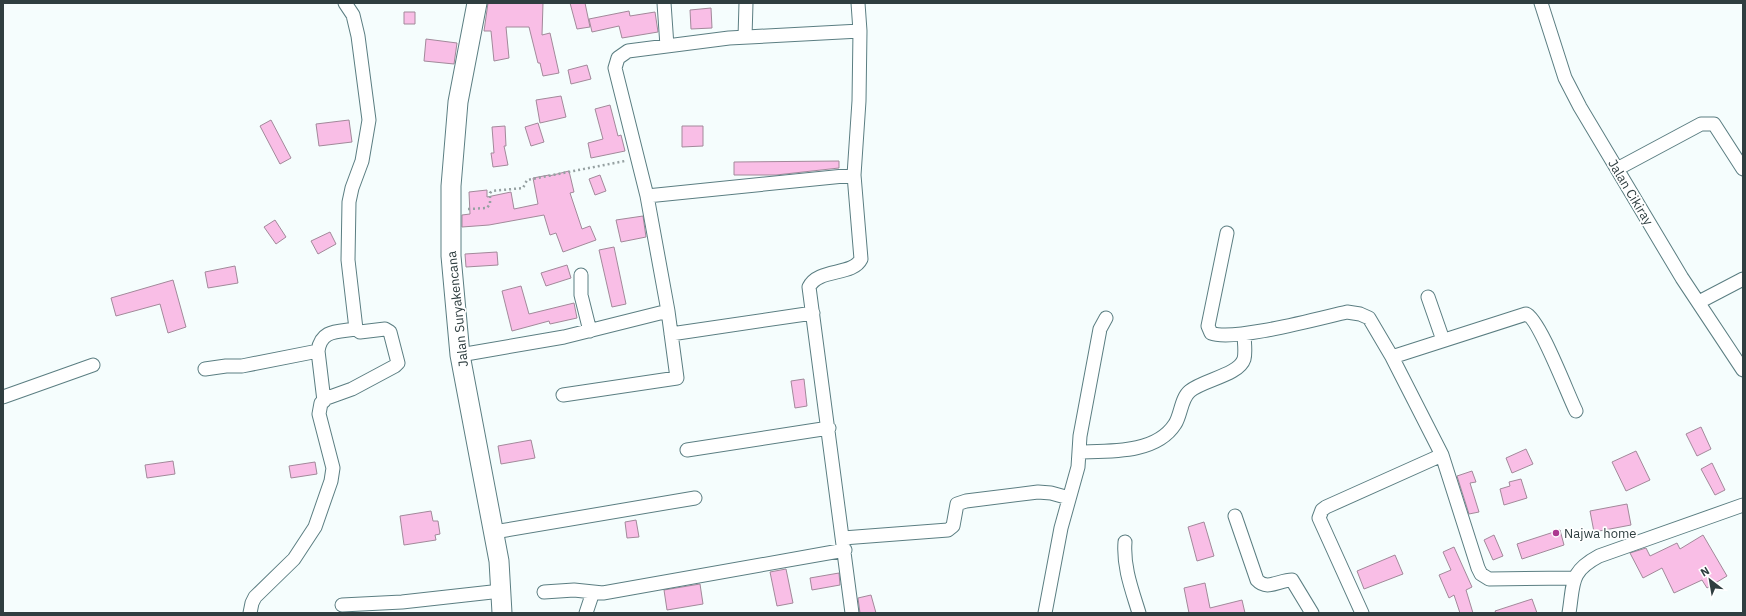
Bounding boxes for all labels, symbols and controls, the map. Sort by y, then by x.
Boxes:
street label: Jalan Cikiray [1604,156,1657,229]
street label: Jalan Suryakencana [443,250,472,368]
place label: Najwa home [1564,525,1636,542]
marker: Najwa home [1551,528,1561,538]
north arrow [1690,560,1730,600]
text: N [1698,563,1712,579]

